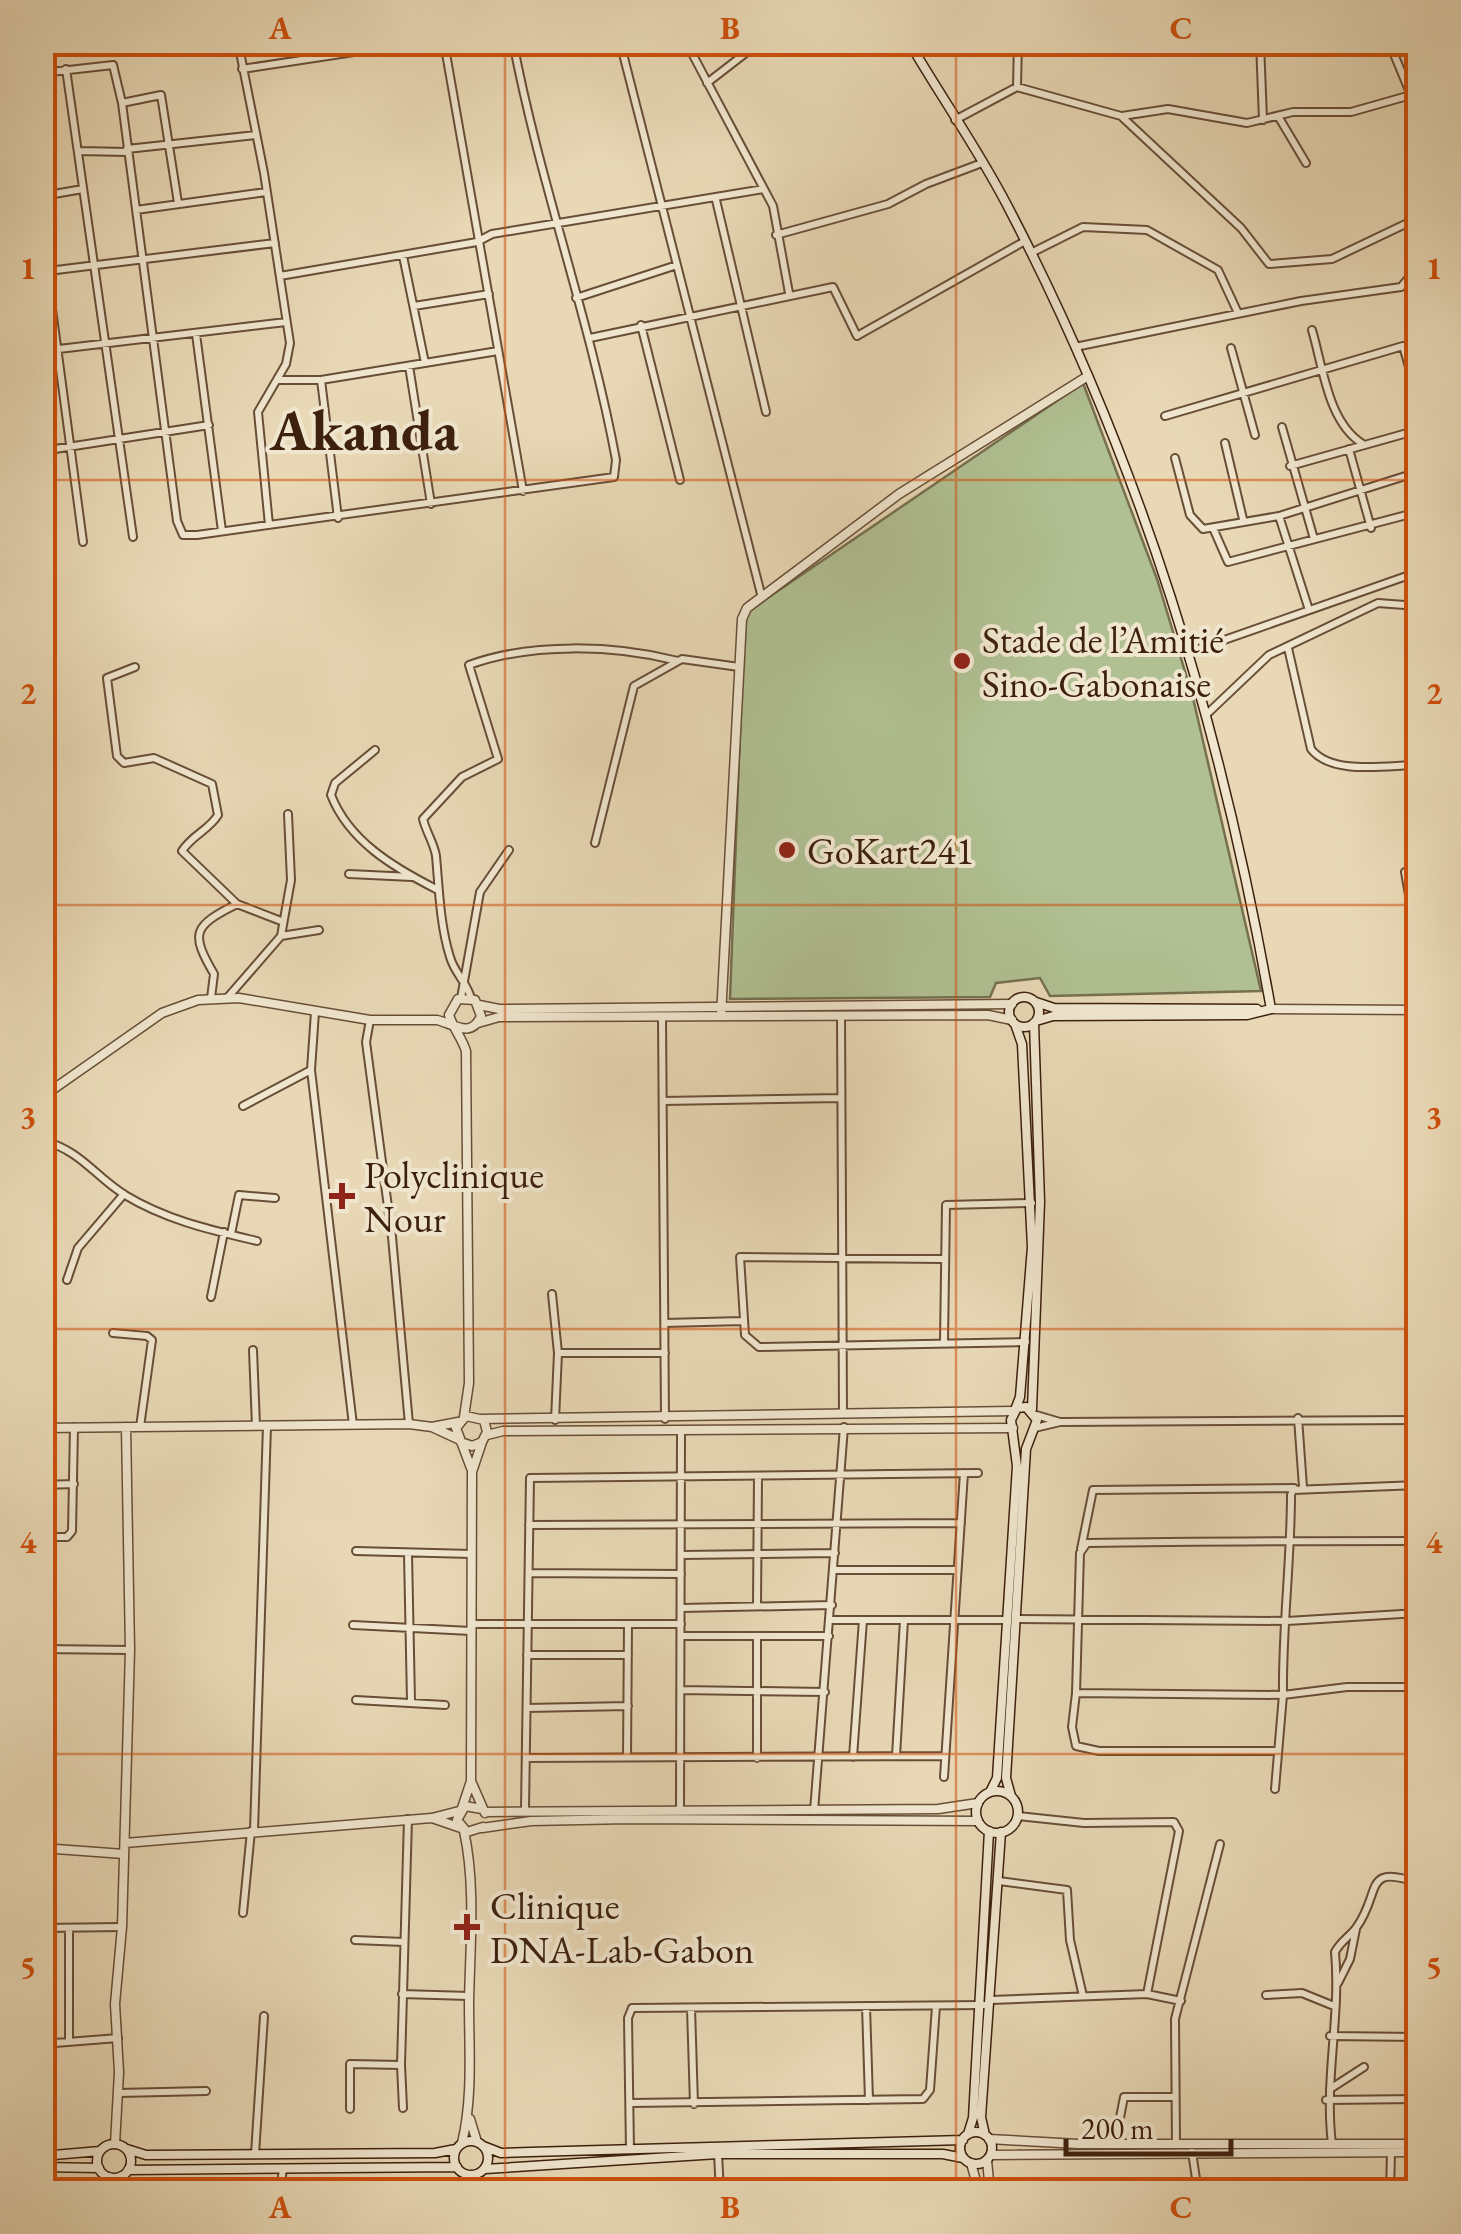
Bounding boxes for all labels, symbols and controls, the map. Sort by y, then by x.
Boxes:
text: A [267,7,292,49]
text: B [720,7,740,49]
text: C [1170,7,1192,49]
text: 1 [20,247,36,289]
text: 1 [1426,247,1442,289]
district label: Akanda [268,392,459,467]
place label: Stade de l’Amitié Sino-Gabonaise [982,615,1224,708]
marker: Stade de l’Amitié Sino-Gabonaise [951,650,973,672]
text: 2 [20,672,37,714]
text: 2 [1426,672,1443,714]
place label: GoKart241 [807,826,974,875]
marker: GoKart241 [776,839,798,861]
text: 3 [20,1096,36,1138]
text: 3 [1426,1096,1442,1138]
place label: Polyclinique Nour [364,1150,544,1243]
marker: Polyclinique Nour [329,1183,355,1209]
text: 4 [20,1521,38,1563]
text: 4 [1426,1521,1444,1563]
place label: Clinique DNA-Lab-Gabon [490,1881,754,1974]
marker: Clinique DNA-Lab-Gabon [454,1914,480,1940]
text: 5 [20,1946,36,1988]
text: 5 [1426,1946,1442,1988]
scale bar [1066,2094,1231,2156]
text: 200 m [1081,2109,1154,2148]
text: A [267,2186,292,2228]
text: B [720,2186,740,2228]
text: C [1170,2186,1192,2228]

